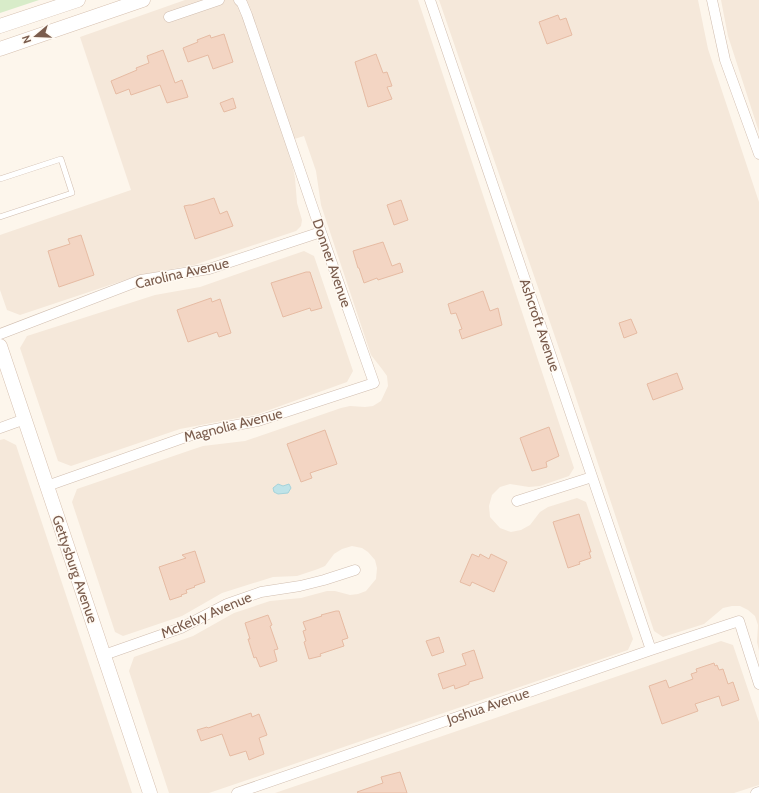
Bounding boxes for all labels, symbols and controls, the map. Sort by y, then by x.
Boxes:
north arrow [16,16,56,56]
text: N [19,33,34,45]
street label: Donner Avenue [308,216,356,310]
street label: Carolina Avenue [133,253,231,293]
street label: Ashcroft Avenue [516,276,564,374]
street label: Magnolia Avenue [182,404,284,446]
street label: Gettysburg Avenue [48,513,102,625]
street label: McKelvy Avenue [158,588,254,642]
street label: Joshua Avenue [443,683,532,729]

